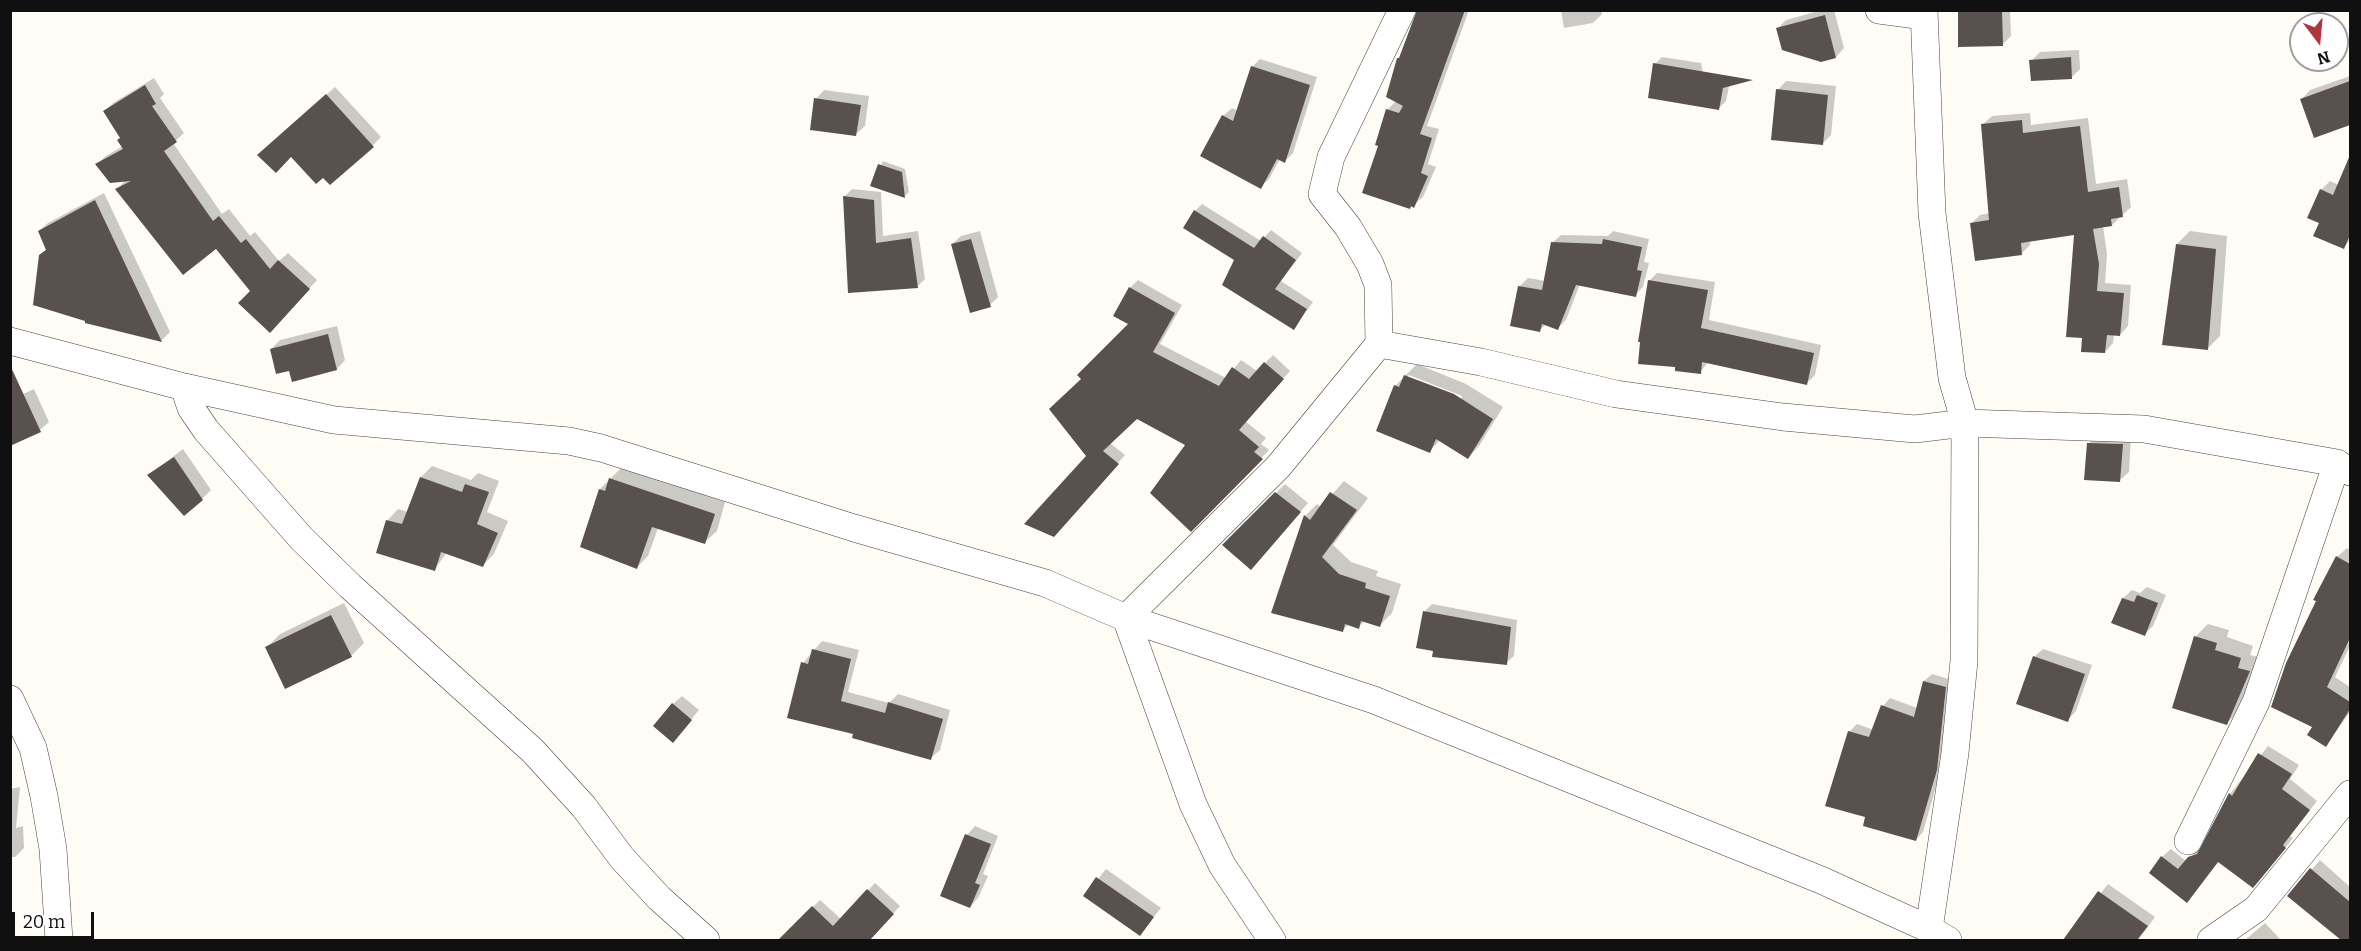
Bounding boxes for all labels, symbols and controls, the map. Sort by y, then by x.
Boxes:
north arrow [2289,12,2349,72]
text: N [2315,47,2332,69]
scale bar [15,900,98,938]
text: 20 m [23,911,65,933]

